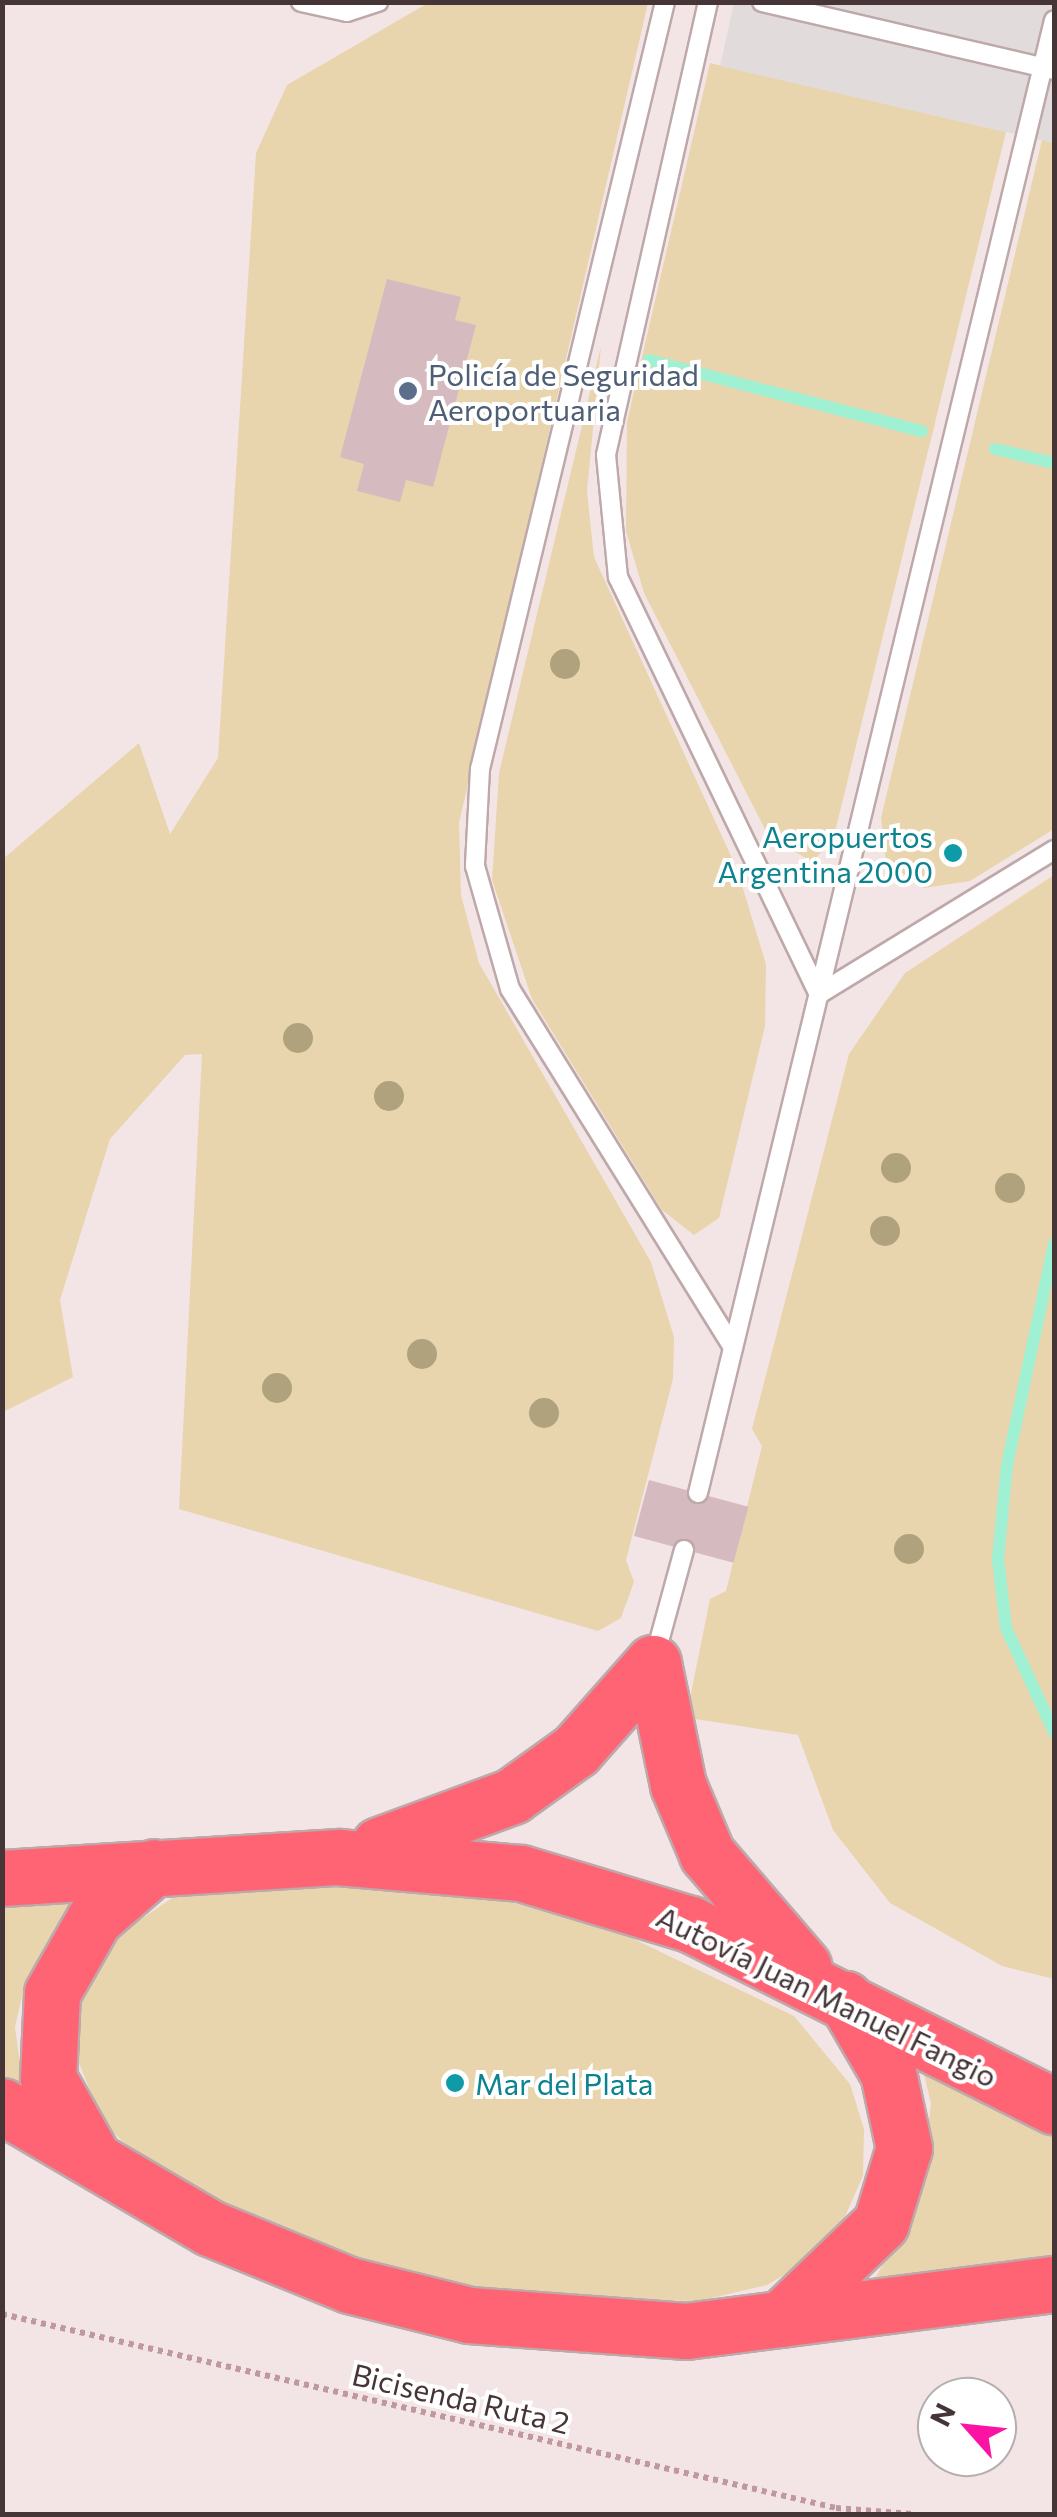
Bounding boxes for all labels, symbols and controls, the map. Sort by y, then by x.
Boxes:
place label: Policía de Seguridad Aeroportuaria [428,356,699,426]
marker: Policía de Seguridad Aeroportuaria [397,380,419,402]
place label: Aeropuertos Argentina 2000 [717,818,933,888]
marker: Aeropuertos Argentina 2000 [942,842,964,864]
street label: Autovía Juan Manuel Fangio [651,1898,1003,2094]
place label: Mar del Plata [475,2065,653,2101]
marker: Mar del Plata [444,2072,466,2094]
street label: Bicisenda Ruta 2 [349,2355,573,2441]
north arrow [917,2377,1017,2477]
text: N [922,2397,962,2431]

